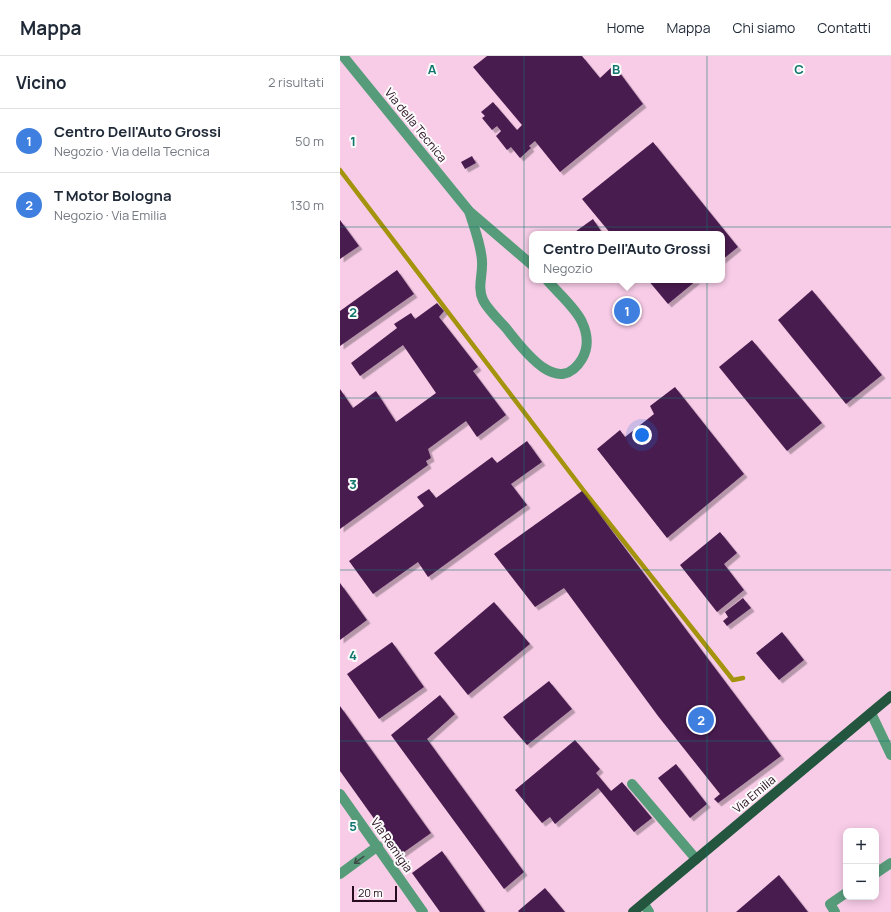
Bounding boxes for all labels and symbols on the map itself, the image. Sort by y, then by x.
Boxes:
text: A [428,60,437,78]
text: B [612,60,620,78]
text: C [794,60,804,78]
street label: Via della Tecnica [381,84,451,166]
text: 1 [350,132,356,150]
pin: 1 [614,296,640,326]
text: 2 [349,303,357,321]
your location [632,425,652,445]
text: 3 [349,475,357,493]
text: 4 [349,646,357,664]
pin: 2 [688,705,714,735]
street label: Via Emilia [729,771,779,817]
street label: Via Remigia [367,814,417,876]
text: 5 [349,817,357,835]
one-way arrow [353,856,364,864]
scale bar [352,884,397,903]

